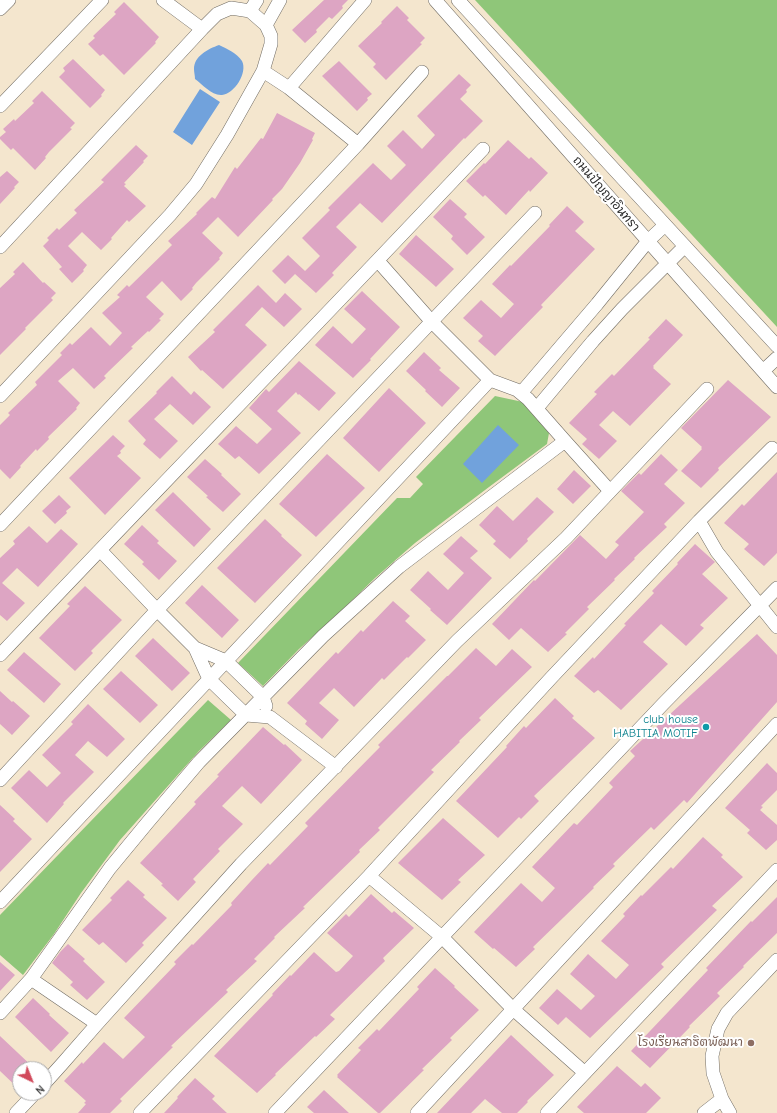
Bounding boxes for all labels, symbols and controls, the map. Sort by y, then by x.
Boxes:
street label: ถนนปัญญาอินทรา [570,154,642,234]
place label: club house HABITIA MOTIF [613,713,698,741]
marker: club house HABITIA MOTIF [701,722,711,732]
place label: โรงเรียนสาธิตพัฒนา [638,1036,743,1050]
marker: โรงเรียนสาธิตพัฒนา [746,1038,756,1048]
north arrow [12,1061,52,1101]
text: N [33,1082,47,1097]

